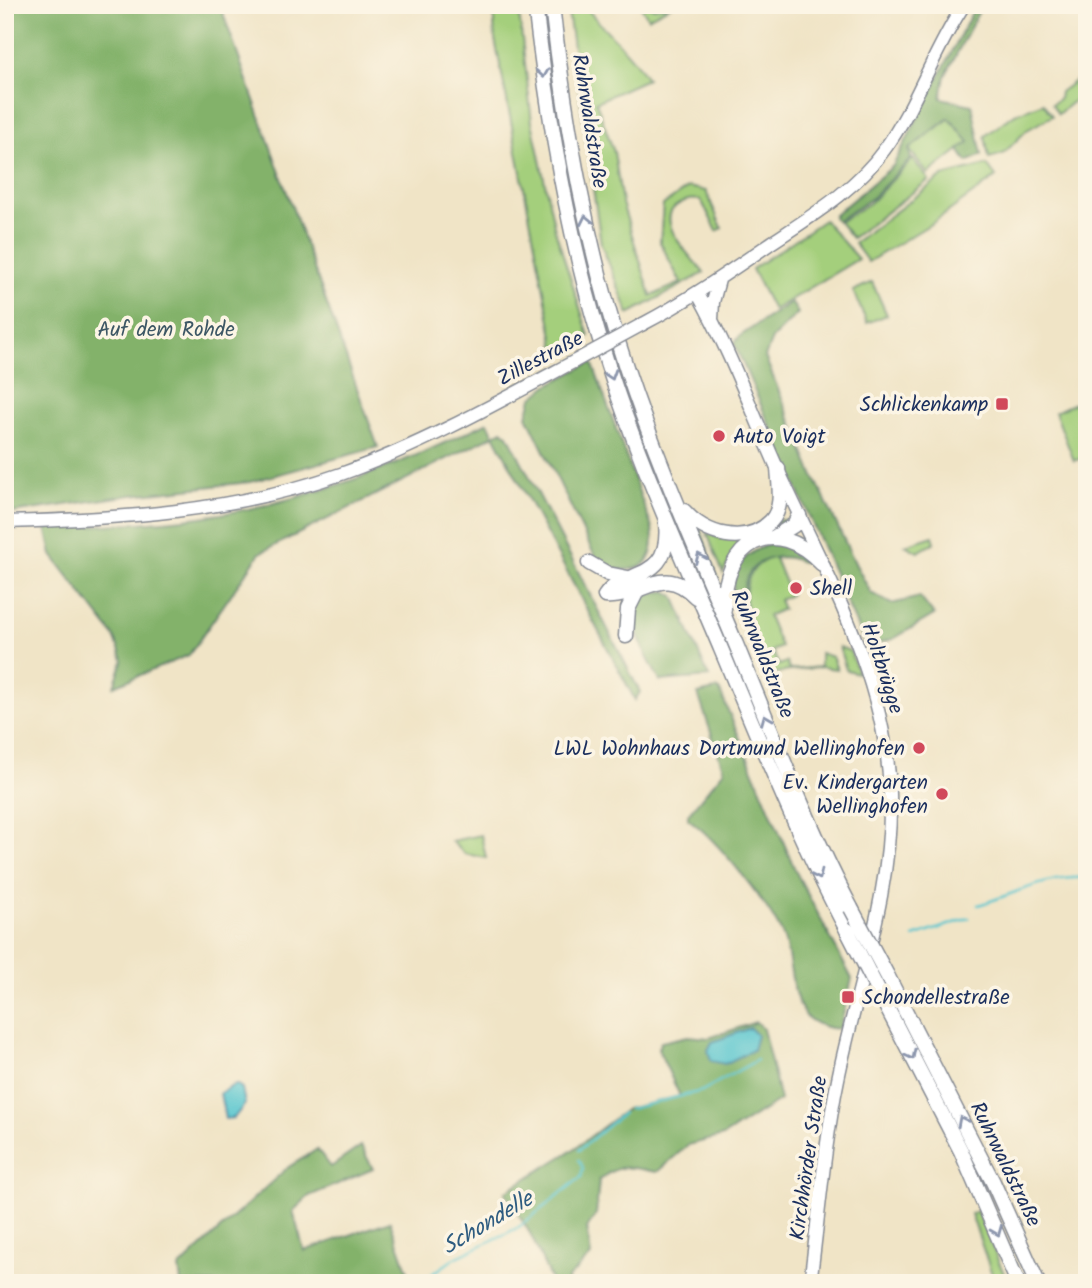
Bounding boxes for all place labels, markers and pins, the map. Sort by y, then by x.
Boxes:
place label: Schlickenkamp [860,389,988,422]
marker: Schlickenkamp [994,396,1010,412]
place label: Auto Voigt [733,421,827,454]
marker: Auto Voigt [711,428,727,444]
place label: Shell [810,573,852,606]
marker: Shell [788,580,804,596]
place label: LWL Wohnhaus Dortmund Wellinghofen [554,733,905,766]
marker: LWL Wohnhaus Dortmund Wellinghofen [911,740,927,756]
place label: Ev. Kindergarten Wellinghofen [782,767,928,824]
marker: Ev. Kindergarten Wellinghofen [934,786,950,802]
place label: Schondellestraße [862,982,1010,1015]
marker: Schondellestraße [840,989,856,1005]

